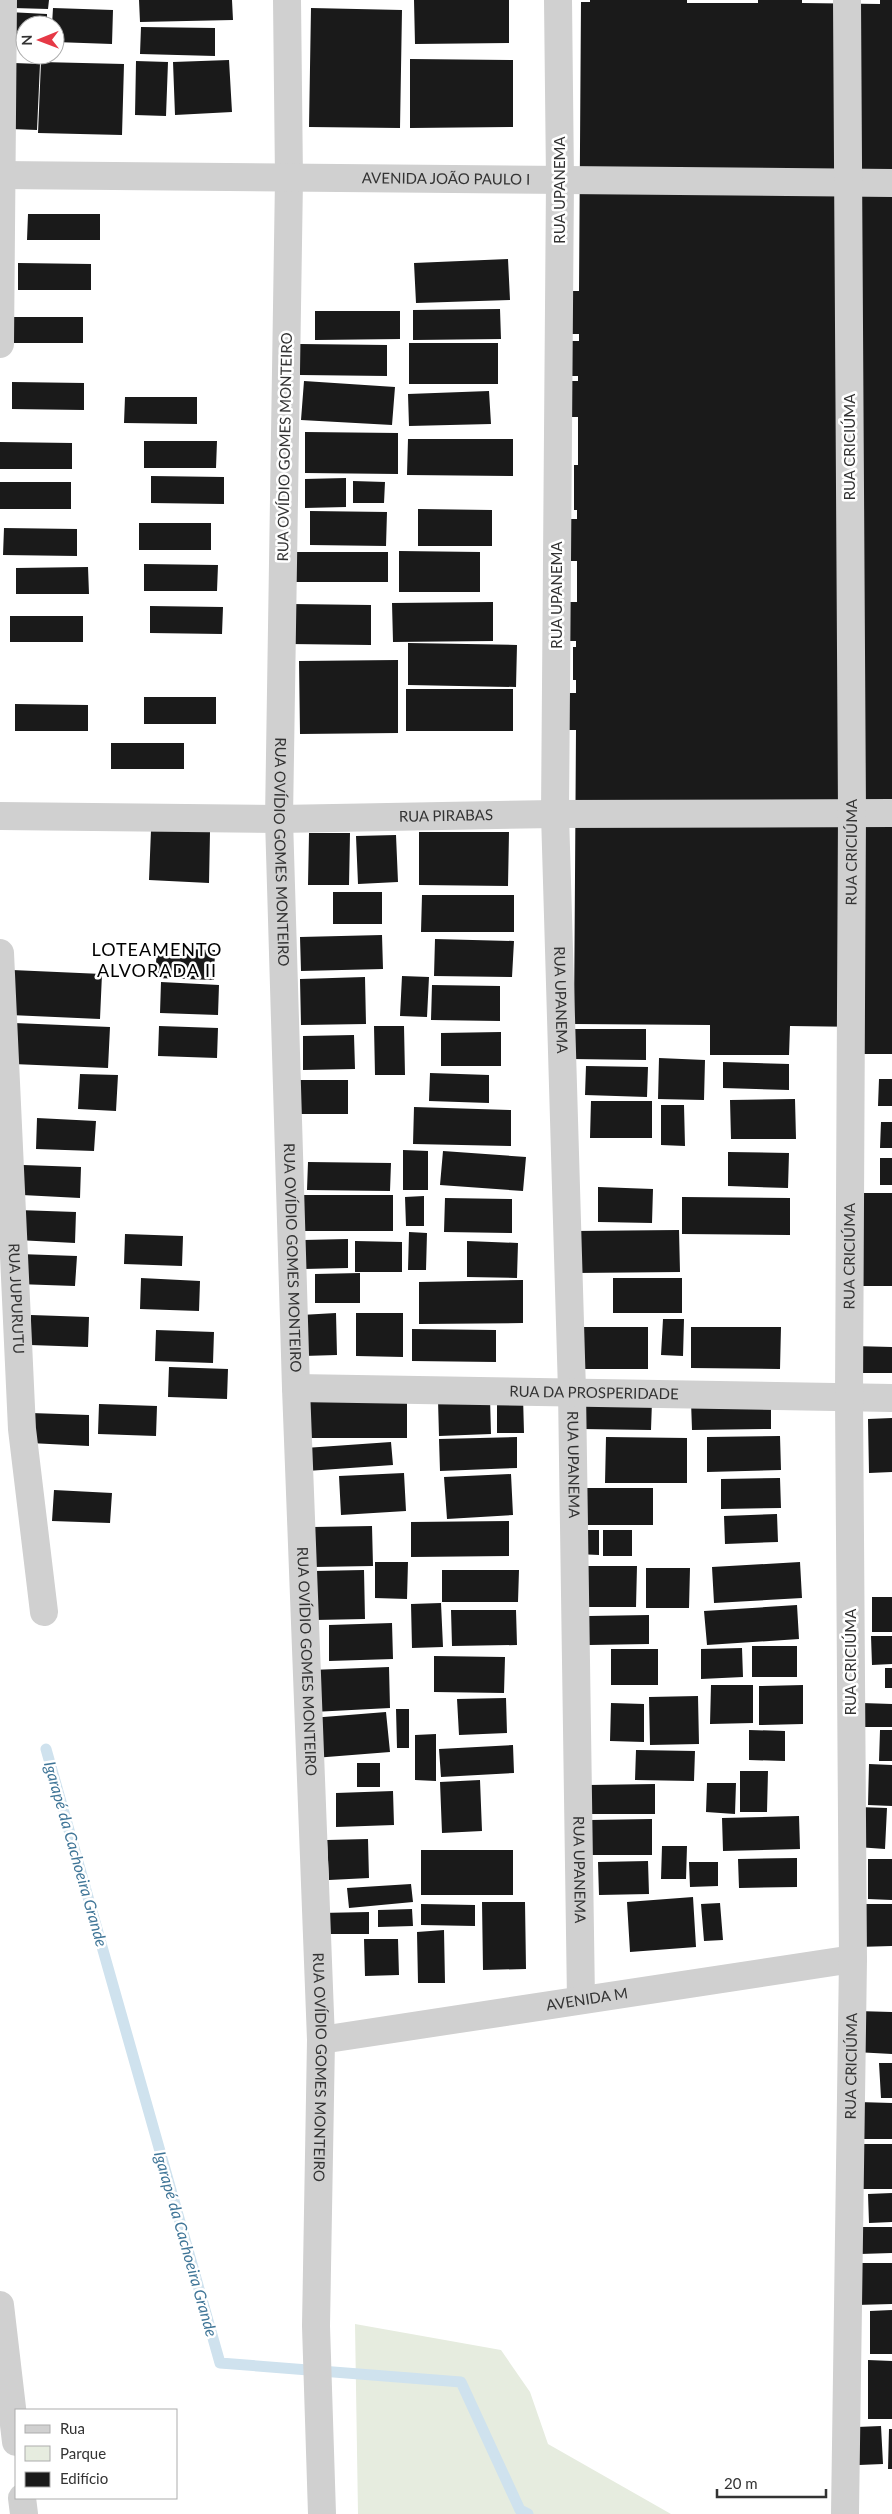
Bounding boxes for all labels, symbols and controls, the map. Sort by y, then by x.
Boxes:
north arrow [15,15,65,65]
text: N [18,35,35,46]
street label: RUA UPANEMA [550,136,568,244]
street label: AVENIDA JOÃO PAULO I [362,168,530,188]
street label: RUA OVÍDIO GOMES MONTEIRO [273,332,295,562]
street label: RUA CRICIÚMA [840,393,858,500]
street label: RUA UPANEMA [547,541,565,649]
street label: RUA OVÍDIO GOMES MONTEIRO [271,737,293,967]
street label: RUA CRICIÚMA [842,798,860,905]
street label: RUA PIRABAS [399,805,493,825]
district label: LOTEAMENTO ALVORADA II [92,938,223,981]
street label: RUA UPANEMA [551,946,572,1055]
street label: RUA OVÍDIO GOMES MONTEIRO [281,1143,306,1373]
street label: RUA CRICIÚMA [839,1202,858,1309]
street label: RUA JUPURUTU [5,1243,29,1354]
street label: RUA DA PROSPERIDADE [509,1382,679,1402]
street label: RUA UPANEMA [564,1411,584,1519]
street label: RUA OVÍDIO GOMES MONTEIRO [294,1547,321,1776]
street label: RUA CRICIÚMA [841,1608,859,1715]
water label: Igarapé da Cachoeira Grande [41,1759,112,1949]
street label: RUA UPANEMA [570,1816,590,1924]
street label: RUA OVÍDIO GOMES MONTEIRO [310,1952,331,2182]
street label: AVENIDA M [545,1983,629,2014]
street label: RUA CRICIÚMA [841,2012,860,2119]
water label: Igarapé da Cachoeira Grande [151,2149,222,2339]
legend [15,2409,178,2499]
text: Rua [60,2419,85,2437]
text: Parque [60,2444,106,2462]
scale bar [717,2466,826,2498]
text: Edifício [60,2469,108,2487]
text: 20 m [724,2474,758,2492]

